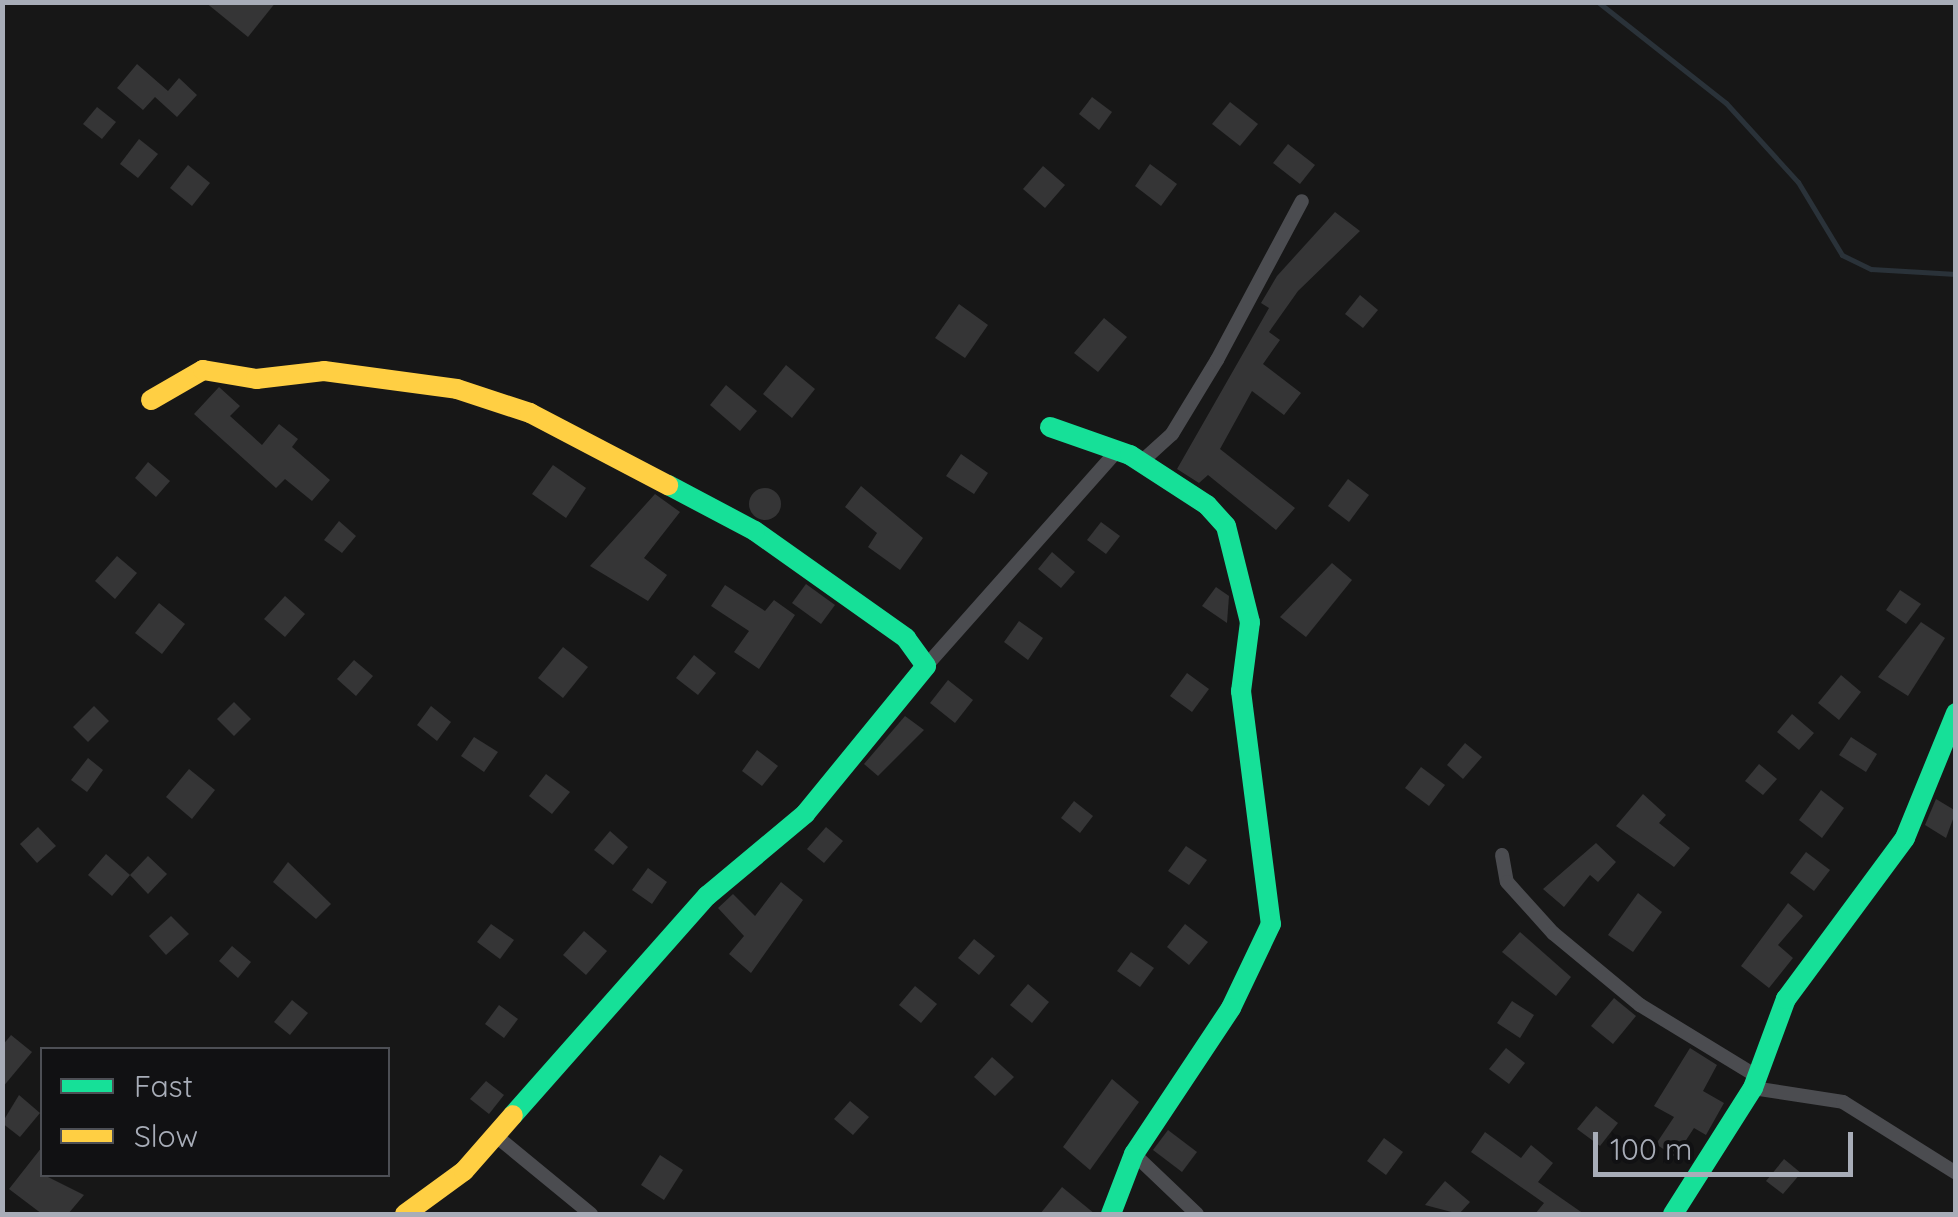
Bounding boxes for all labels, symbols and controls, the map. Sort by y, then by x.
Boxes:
legend [40,1047,390,1177]
text: Fast [134,1067,193,1105]
scale bar [1598,1112,1858,1174]
text: Slow [134,1117,198,1155]
text: 100 m [1610,1130,1692,1168]

